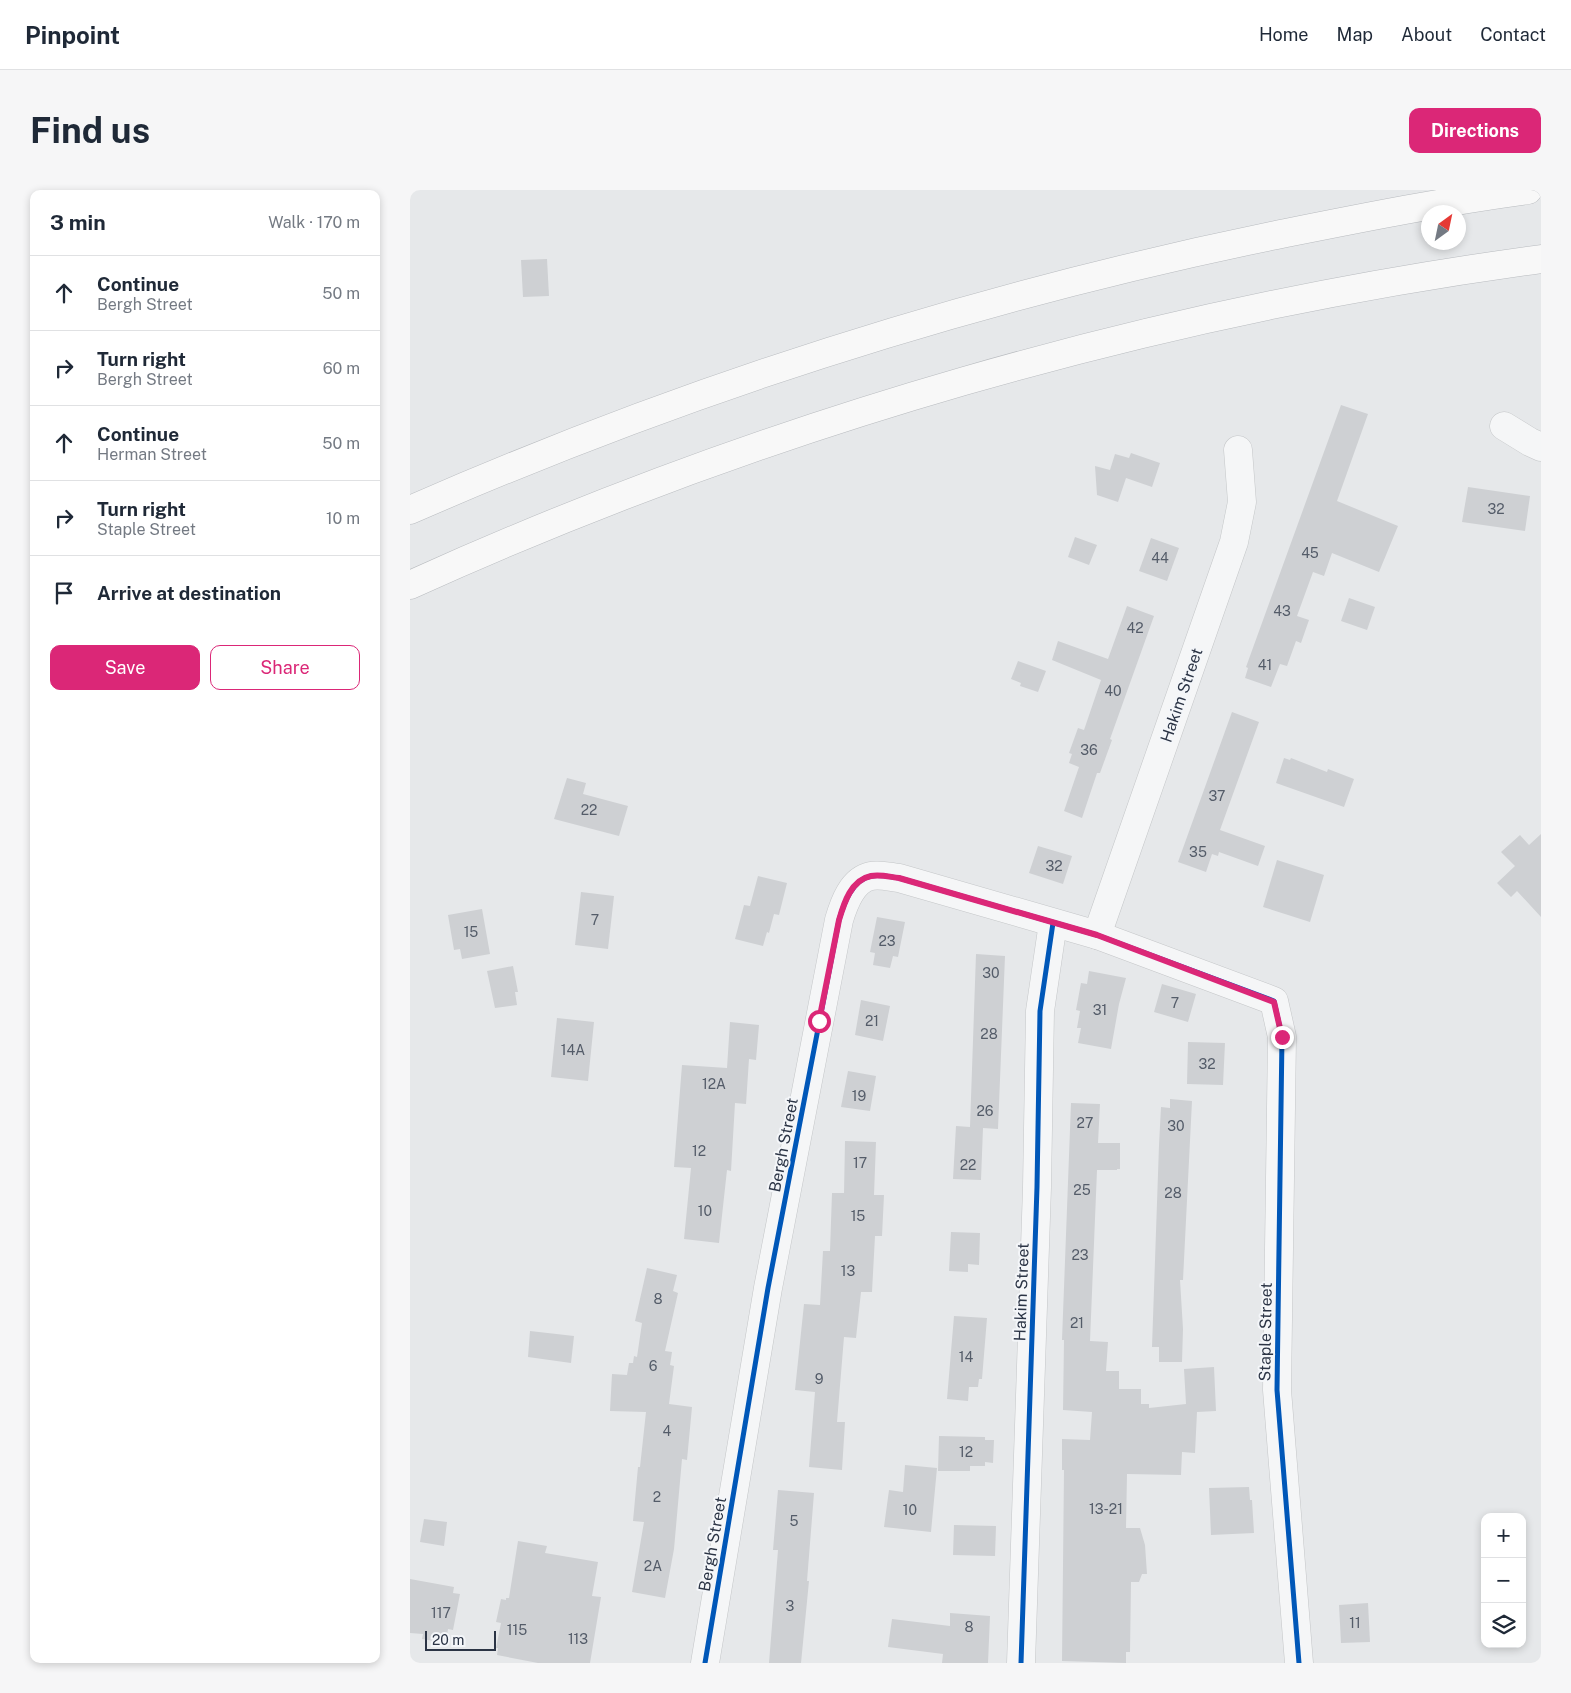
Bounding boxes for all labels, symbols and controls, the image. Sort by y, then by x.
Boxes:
text: Pinpoint [25,21,120,49]
text: Home [1259,24,1309,45]
text: Map [1337,24,1373,45]
text: About [1401,24,1452,45]
text: Contact [1480,24,1546,45]
button: Directions [1409,108,1541,153]
text: Find us [30,110,150,151]
north arrow [1421,205,1466,250]
text: 3 min [50,210,106,235]
text: Walk · 170 m [268,213,360,232]
text: Continue [97,273,179,295]
icon: ahead [50,279,78,307]
text: 50 m [322,284,360,303]
text: Bergh Street [97,295,193,314]
text: Turn right [97,348,186,370]
icon: right [50,354,78,382]
text: 60 m [323,359,360,378]
text: Bergh Street [97,370,193,389]
text: Continue [97,423,179,445]
icon: ahead [50,429,78,457]
text: 50 m [322,434,360,453]
text: Herman Street [97,445,207,464]
text: Turn right [97,498,186,520]
house number: 32 [1487,501,1505,517]
icon: right [50,504,78,532]
text: 10 m [326,509,360,528]
text: Staple Street [97,520,196,539]
house number: 45 [1301,545,1319,561]
house number: 44 [1151,550,1169,566]
icon: arrive [50,579,78,607]
text: Arrive at destination [97,582,281,604]
house number: 43 [1273,603,1291,619]
house number: 42 [1126,620,1144,636]
button: Save [50,645,200,690]
button: Share [210,645,360,690]
street label: Hakim Street [1156,645,1206,745]
house number: 41 [1258,657,1272,673]
house number: 40 [1104,683,1122,699]
house number: 36 [1080,742,1098,758]
house number: 37 [1209,788,1225,804]
house number: 22 [581,802,597,818]
house number: 35 [1189,844,1207,860]
house number: 32 [1045,858,1063,874]
house number: 7 [591,912,599,928]
house number: 15 [464,924,478,940]
house number: 23 [878,933,896,949]
house number: 30 [982,965,1000,981]
house number: 7 [1171,995,1179,1011]
house number: 31 [1093,1002,1107,1018]
route start [808,1010,831,1033]
house number: 21 [865,1013,879,1029]
house number: 28 [980,1026,998,1042]
route end [1271,1026,1294,1049]
house number: 14A [561,1042,585,1058]
house number: 32 [1198,1056,1216,1072]
house number: 12A [702,1076,726,1092]
house number: 19 [852,1088,866,1104]
street label: Bergh Street [765,1096,802,1194]
house number: 26 [976,1103,994,1119]
house number: 27 [1077,1115,1093,1131]
house number: 30 [1167,1118,1185,1134]
house number: 12 [692,1143,706,1159]
house number: 17 [853,1155,867,1171]
house number: 22 [960,1157,976,1173]
house number: 25 [1073,1182,1091,1198]
house number: 28 [1164,1185,1182,1201]
house number: 10 [698,1203,712,1219]
house number: 15 [851,1208,865,1224]
street label: Hakim Street [1010,1242,1033,1342]
house number: 23 [1071,1247,1089,1263]
house number: 13 [841,1263,855,1279]
street label: Staple Street [1255,1282,1276,1382]
house number: 8 [653,1291,663,1307]
house number: 21 [1070,1315,1084,1331]
house number: 14 [959,1349,973,1365]
house number: 6 [649,1358,658,1374]
house number: 9 [815,1371,824,1387]
house number: 4 [663,1423,672,1439]
house number: 12 [959,1444,973,1460]
house number: 2 [653,1489,661,1505]
street label: Bergh Street [695,1495,730,1593]
house number: 13-21 [1089,1501,1123,1517]
house number: 10 [903,1502,917,1518]
house number: 5 [790,1513,799,1529]
map controls [1481,1513,1526,1648]
button: + [1481,1513,1526,1558]
house number: 2A [644,1558,662,1574]
button: − [1481,1558,1526,1603]
house number: 3 [786,1598,795,1614]
button: layers [1481,1603,1526,1648]
house number: 117 [431,1605,451,1621]
house number: 11 [1349,1615,1361,1631]
house number: 8 [964,1619,974,1635]
house number: 115 [507,1622,527,1638]
scale bar [425,1628,496,1651]
house number: 113 [568,1631,588,1647]
text: 20 m [432,1632,464,1648]

